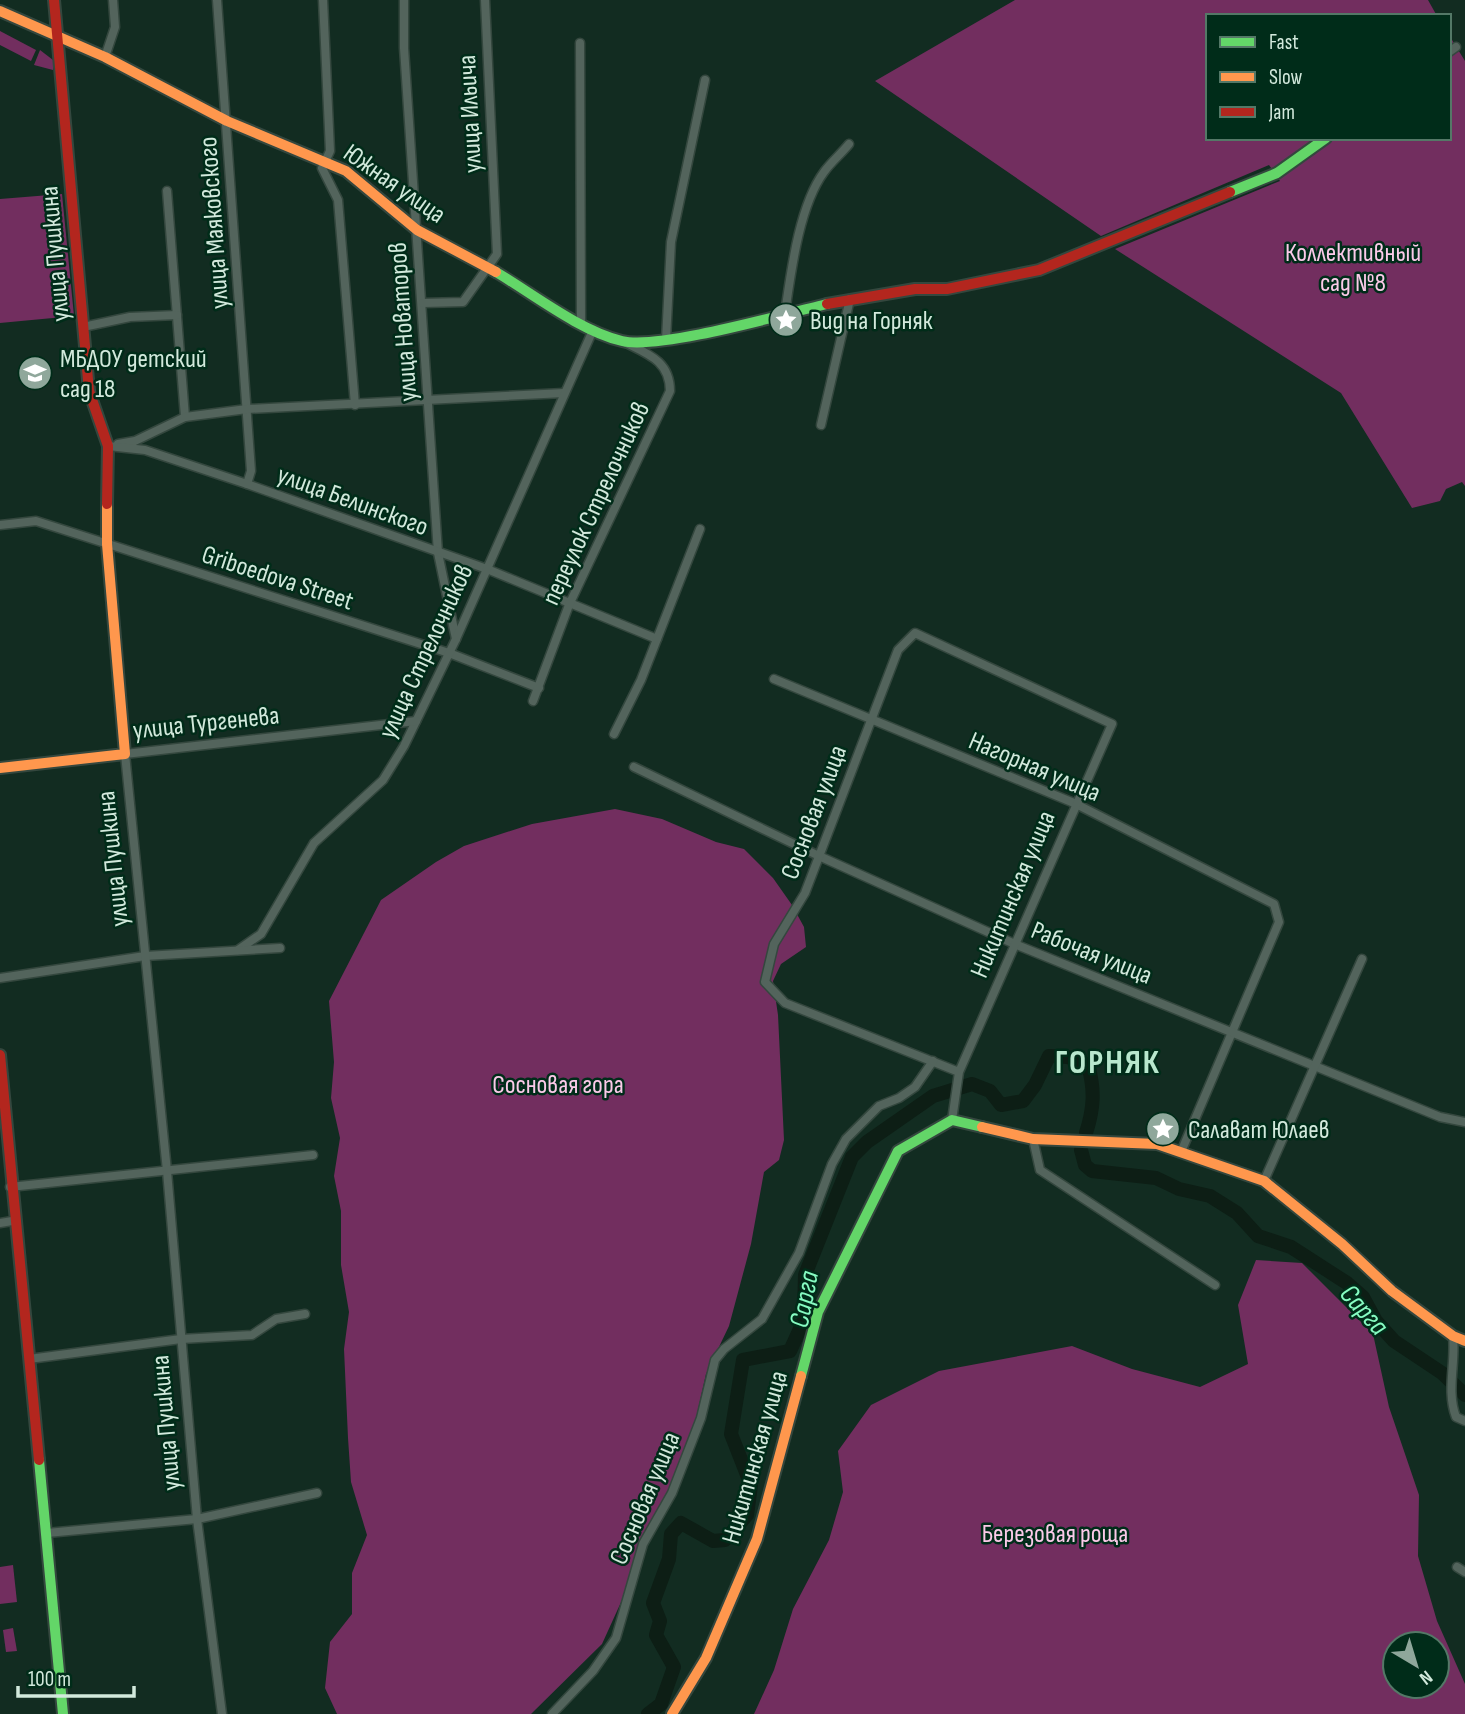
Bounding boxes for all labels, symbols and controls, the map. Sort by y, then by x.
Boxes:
legend [1206,14,1451,140]
text: Fast [1269,30,1299,55]
street label: улица Ильича [452,54,489,174]
text: Slow [1269,65,1303,90]
text: Jam [1268,100,1295,125]
street label: улица Маяковского [193,136,236,310]
street label: Южная улица [337,138,451,231]
street label: улица Пушкина [34,185,77,323]
park label: Коллективный сад №8 [1285,238,1421,299]
street label: улица Новаторов [382,241,425,403]
place icon: Вид на Горняк [767,301,805,339]
place label: Вид на Горняк [810,306,933,337]
place label: МБДОУ детский сад 18 [60,344,207,405]
school or university icon: МБДОУ детский сад 18 [16,354,54,392]
street label: переулок Стрелочников [536,397,657,610]
street label: улица Белинского [273,460,432,543]
street label: Griboedova Street [198,539,357,618]
street label: улица Стрелочников [372,560,480,744]
street label: улица Тургенева [131,700,281,747]
street label: Нагорная улица [964,726,1105,809]
street label: Сосновая улица [775,741,854,884]
street label: улица Пушкина [91,790,136,928]
street label: Никитинская улица [964,806,1062,983]
street label: Рабочая улица [1026,915,1156,992]
district label: ГОРНЯК [1055,1043,1161,1083]
park label: Сосновая гора [492,1070,624,1101]
place icon: Салават Юлаев [1144,1110,1182,1148]
place label: Салават Юлаев [1188,1115,1330,1146]
water label: Сарга [783,1267,826,1331]
water label: Сарга [1332,1278,1396,1343]
street label: улица Пушкина [145,1354,188,1492]
street label: Никитинская улица [716,1367,795,1547]
street label: Сосновая улица [604,1428,687,1570]
park label: Березовая роща [982,1519,1128,1550]
north arrow [1381,1630,1451,1700]
scale bar [18,1654,133,1698]
text: N [1414,1665,1437,1689]
text: 100 m [28,1667,71,1692]

